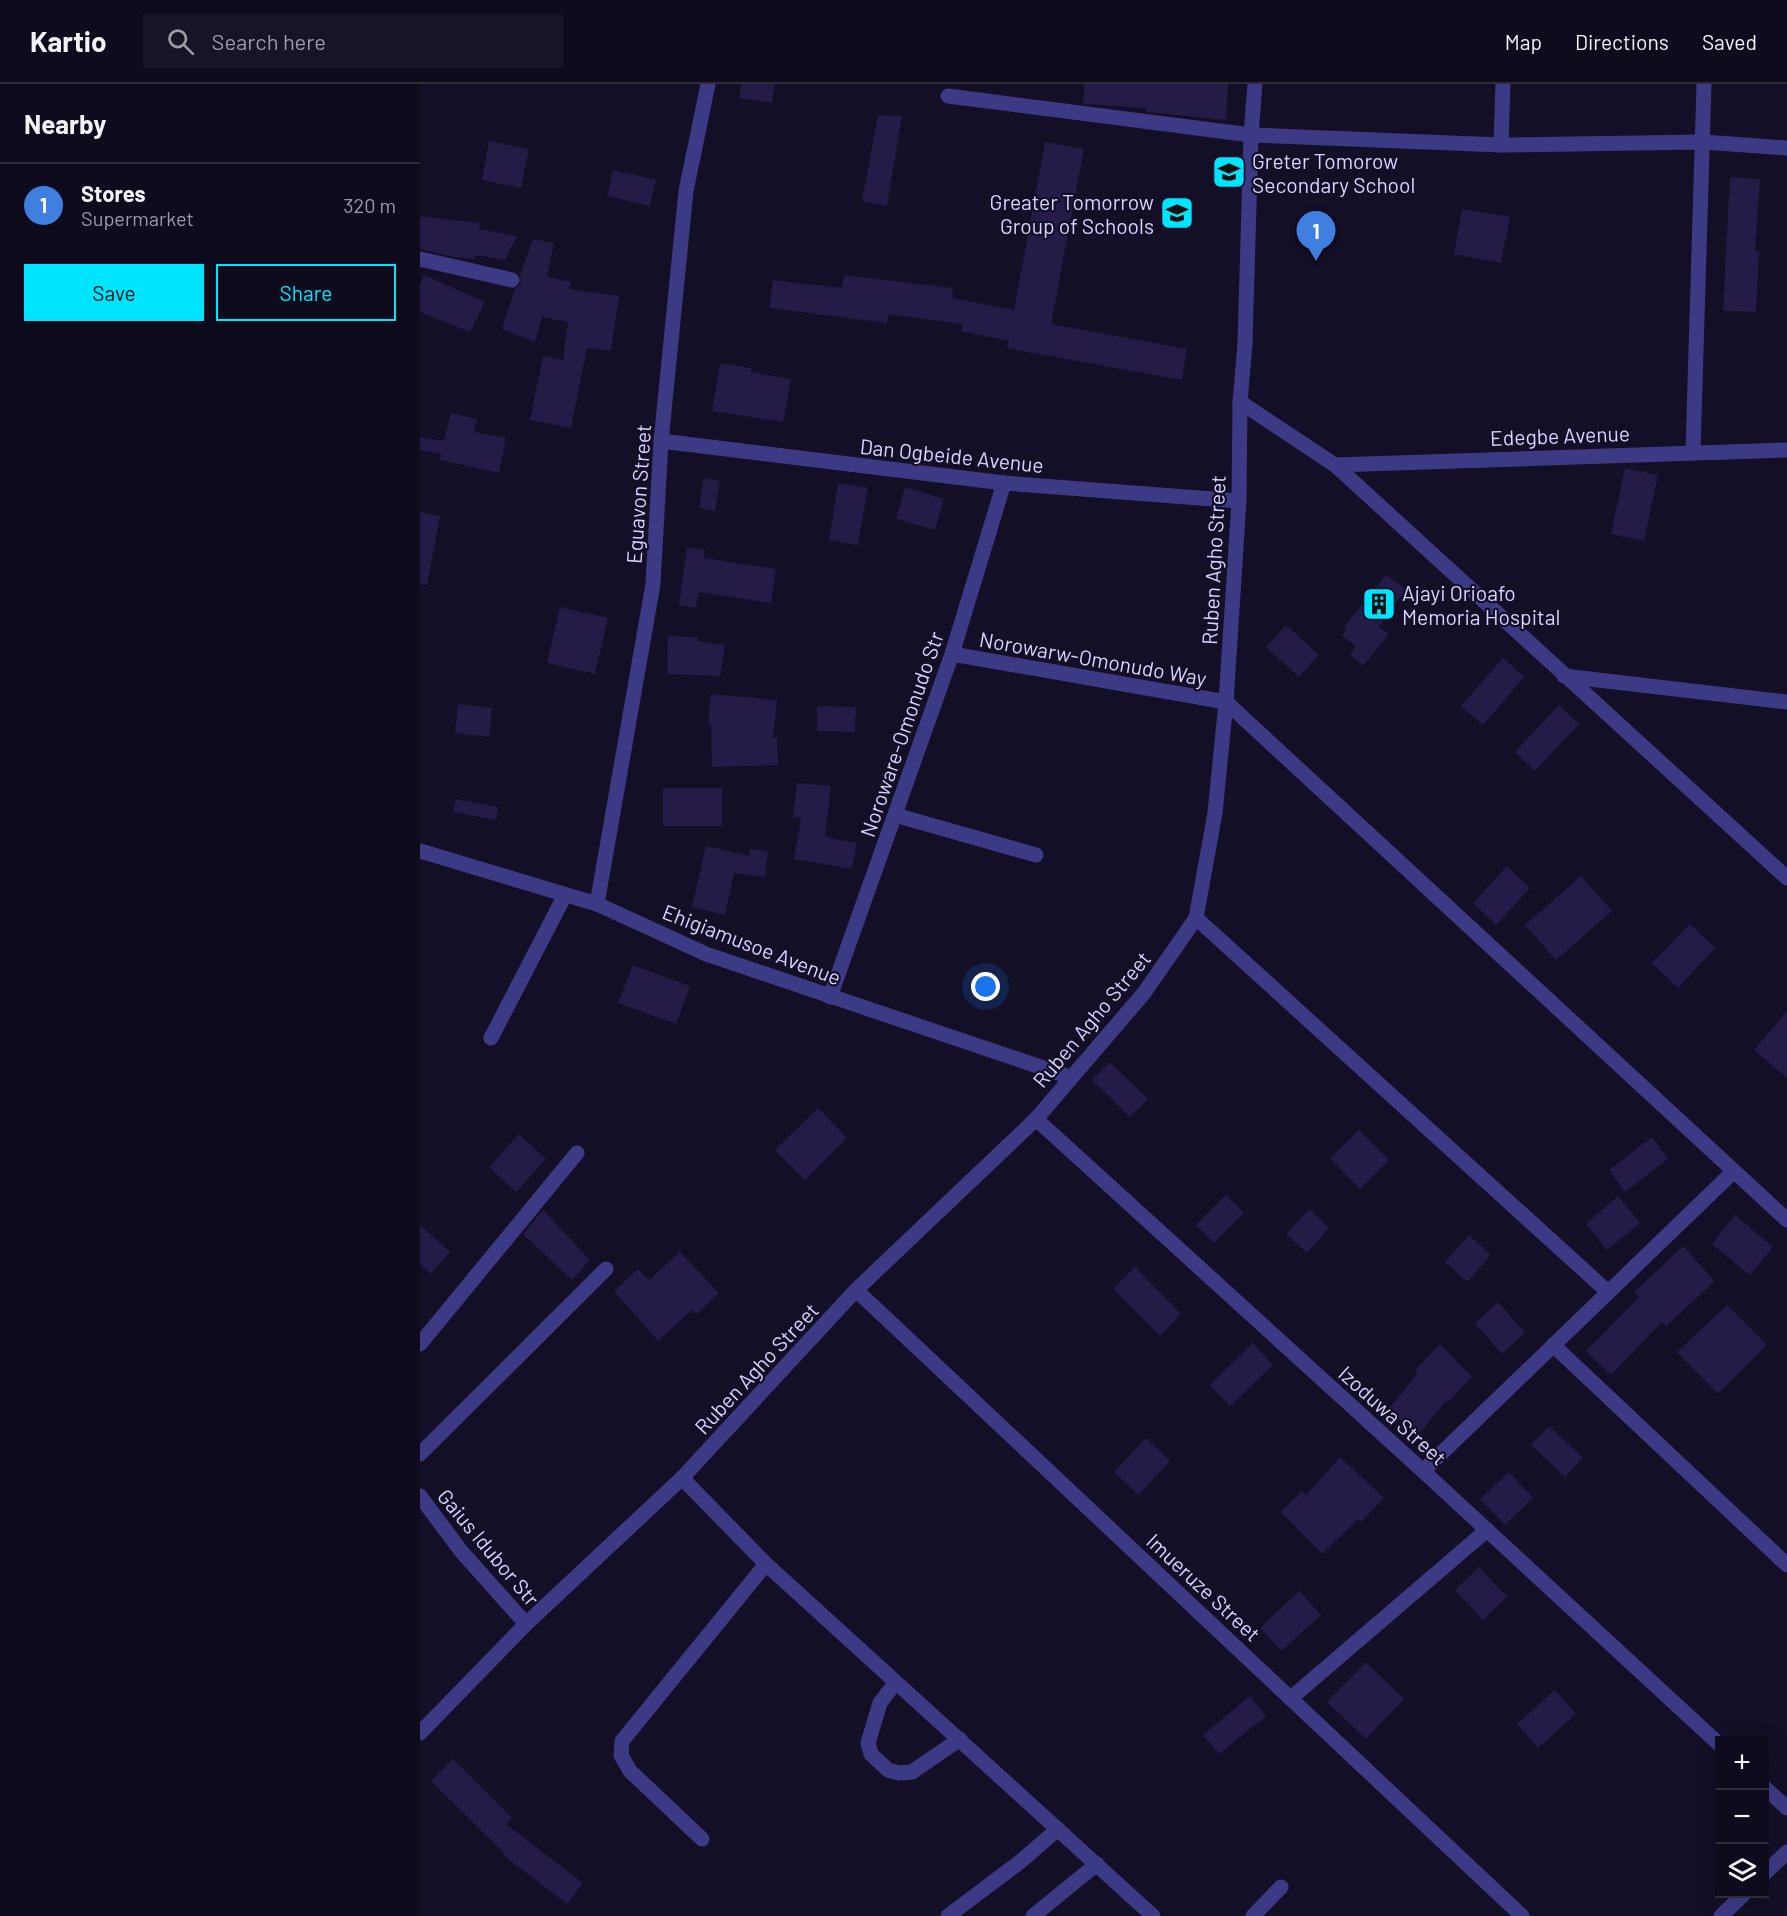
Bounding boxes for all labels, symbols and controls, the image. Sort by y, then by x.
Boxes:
search box [143,14,563,68]
text: Kartio [30,24,107,58]
icon: search [164,25,197,58]
text: Search here [212,28,326,54]
text: Map [1505,29,1542,54]
text: Directions [1575,29,1669,54]
text: Saved [1702,29,1757,54]
text: Nearby [24,108,106,139]
place label: Greter Tomorow Secondary School [1252,148,1415,197]
school or university icon: Greter Tomorow Secondary School [1211,154,1247,190]
text: Stores [81,180,146,206]
place label: Greater Tomorrow Group of Schools [990,189,1154,238]
text: 1 [40,193,47,217]
text: 320 m [343,193,396,217]
school or university icon: Greater Tomorrow Group of Schools [1159,195,1195,231]
text: Supermarket [81,206,194,230]
pin: 1 [1296,212,1336,261]
button: Save [24,264,204,321]
button: Share [216,264,396,321]
street label: Edegbe Avenue [1490,420,1630,450]
street label: Eguavon Street [621,423,655,565]
street label: Dan Ogbeide Avenue [859,433,1045,477]
street label: Ruben Agho Street [1196,475,1230,645]
place label: Ajayi Orioafo Memoria Hospital [1402,580,1560,629]
building icon: Ajayi Orioafo Memoria Hospital [1361,586,1397,622]
street label: Norowarw-Omonudo Way [977,626,1209,690]
street label: Noroware-Omonudo Str [854,628,948,840]
street label: Ehigiamusoe Avenue [659,898,845,990]
street label: Ruben Agho Street [1027,946,1155,1092]
your location [971,972,1000,1001]
street label: Ruben Agho Street [689,1297,823,1439]
street label: Izoduwa Street [1334,1360,1452,1470]
street label: Gaius Idubor Str [433,1484,545,1611]
street label: Imueruze Street [1142,1528,1266,1646]
map controls [1715,1736,1769,1898]
button: + [1715,1736,1769,1790]
button: − [1715,1790,1769,1844]
button: layers [1715,1844,1769,1898]

